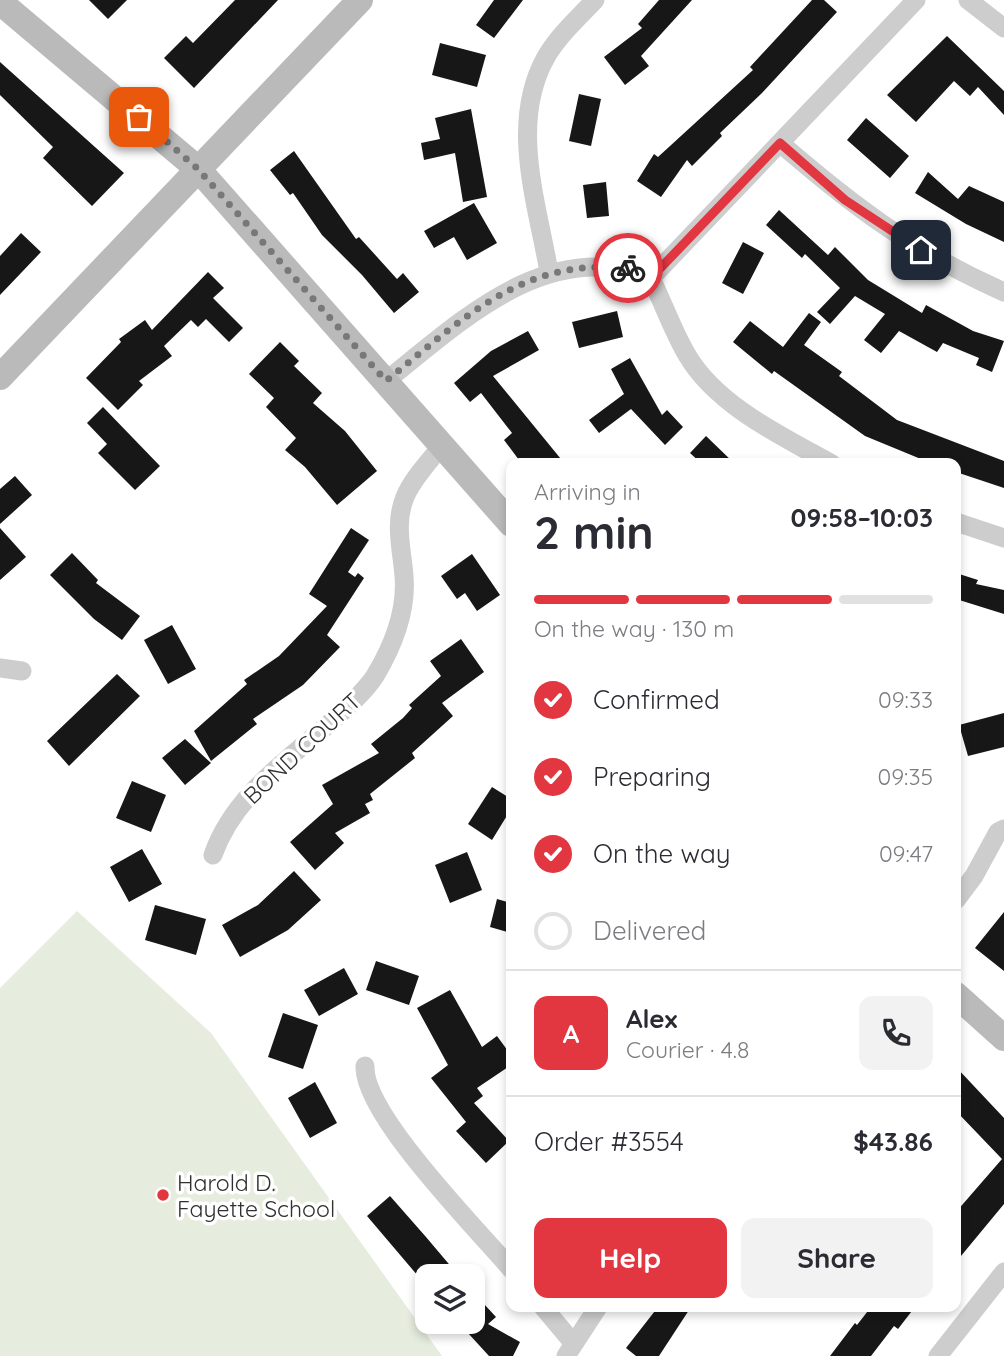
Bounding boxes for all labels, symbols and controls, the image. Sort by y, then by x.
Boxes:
pin [109,87,169,147]
icon: bag [120,98,158,136]
pin [891,220,951,280]
icon: home [902,231,940,269]
courier [593,233,663,303]
icon: bike [609,249,647,287]
text: Arriving in [534,477,641,506]
text: 09:58–10:03 [790,501,933,534]
text: 2 min [534,503,654,561]
text: On the way · 130 m [534,614,734,643]
icon: check [534,681,572,719]
text: Confirmed [593,683,720,716]
text: 09:33 [878,685,933,714]
street label: BOND COURT [237,686,367,810]
icon: check [534,758,572,796]
text: Preparing [593,760,711,793]
text: 09:35 [878,762,933,791]
icon: check [534,835,572,873]
text: On the way [593,837,731,870]
text: 09:47 [879,839,933,868]
text: Delivered [593,914,706,947]
button: phone [859,996,933,1070]
text: Alex [626,1002,677,1035]
text: A [563,1017,579,1050]
text: Courier · 4.8 [626,1035,749,1064]
text: Order #3554 [534,1125,684,1158]
text: $43.86 [853,1125,933,1158]
place label: Harold D. Fayette School [177,1168,335,1223]
marker: Harold D. Fayette School [155,1187,171,1203]
button: Help [534,1218,727,1298]
button: Share [741,1218,933,1298]
map controls [415,1264,485,1334]
button: layers [415,1264,485,1334]

